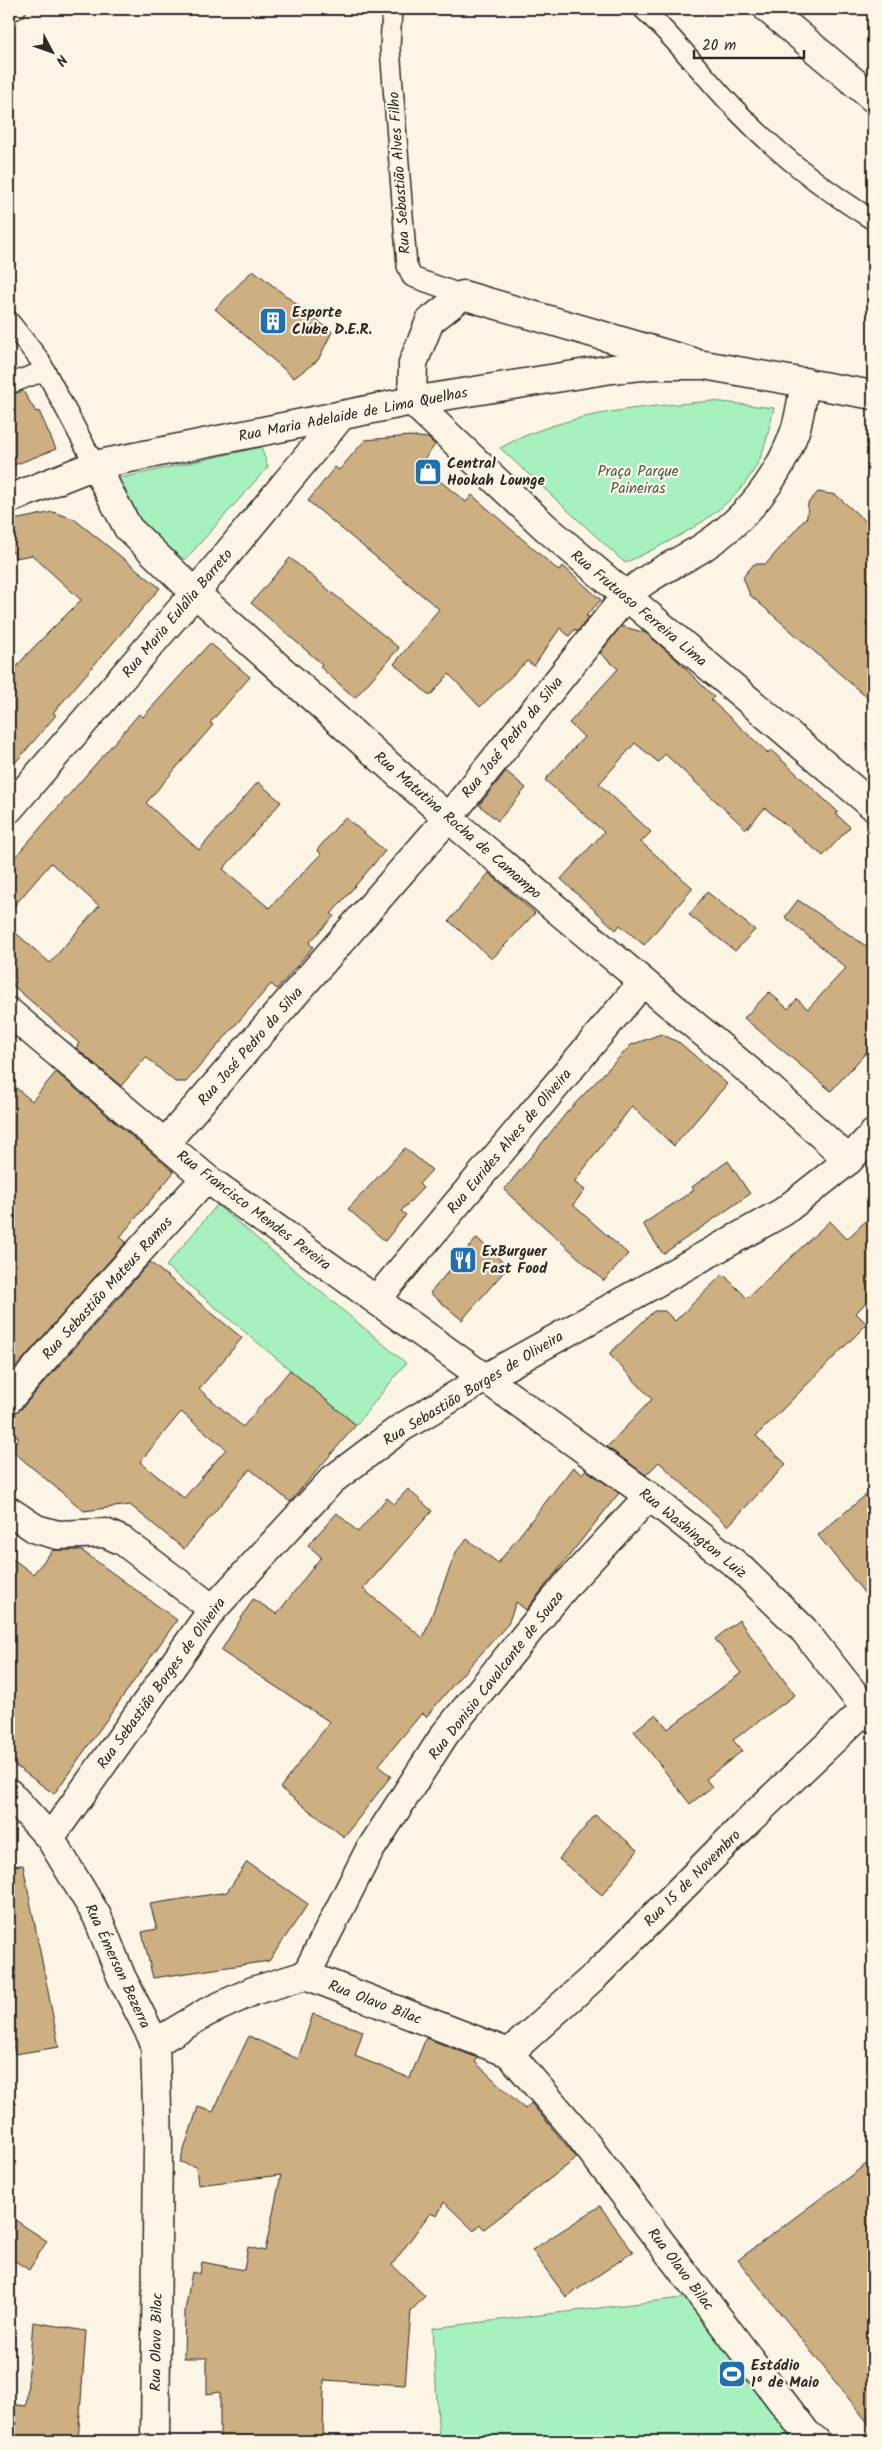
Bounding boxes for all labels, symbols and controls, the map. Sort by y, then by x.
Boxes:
north arrow [28,28,78,78]
scale bar [694,28,804,60]
text: 20 m [702,34,736,58]
text: N [50,49,72,71]
street label: Rua Sebastião Alves Filho [382,91,418,255]
place label: Esporte Clube D.E.R. [292,301,372,342]
building icon: Esporte Clube D.E.R. [258,306,288,336]
street label: Rua Maria Adelaide de Lima Quelhas [236,381,470,449]
place label: Central Hookah Lounge [447,452,546,493]
shop icon: Central Hookah Lounge [413,457,443,487]
park label: Praça Parque Paineiras [597,460,679,501]
street label: Rua Maria Eulália Barreto [116,544,239,684]
street label: Rua Frutuoso Ferreira Lima [565,544,712,673]
street label: Rua José Pedro da Silva [456,671,570,804]
street label: Rua Matutina Rocha de Camampo [368,746,547,906]
street label: Rua José Pedro da Silva [192,982,309,1112]
street label: Rua Eurides Alves de Oliveira [441,1064,578,1220]
street label: Rua Francisco Mendes Pereira [171,1145,336,1277]
street label: Rua Sebastião Mateus Ramos [37,1211,179,1366]
place label: ExBurguer Fast Food [482,1240,548,1281]
restaurant icon: ExBurguer Fast Food [448,1245,478,1275]
street label: Rua Sebastião Borges de Oliveira [379,1325,569,1453]
street label: Rua Washington Luiz [633,1483,752,1585]
street label: Rua Donisio Cavalcante de Souza [423,1586,571,1765]
street label: Rua Sebastião Borges de Oliveira [91,1593,232,1774]
street label: Rua 15 de Novembro [638,1824,747,1933]
street label: Rua Émerson Bezerra [78,1900,157,2033]
street label: Rua Olavo Bilac [324,1974,425,2032]
street label: Rua Olavo Bilac [641,2223,720,2316]
street label: Rua Olavo Bilac [144,2292,170,2392]
place label: Estádio 1º de Maio [751,2354,819,2395]
sports icon: Estádio 1º de Maio [717,2359,747,2389]

